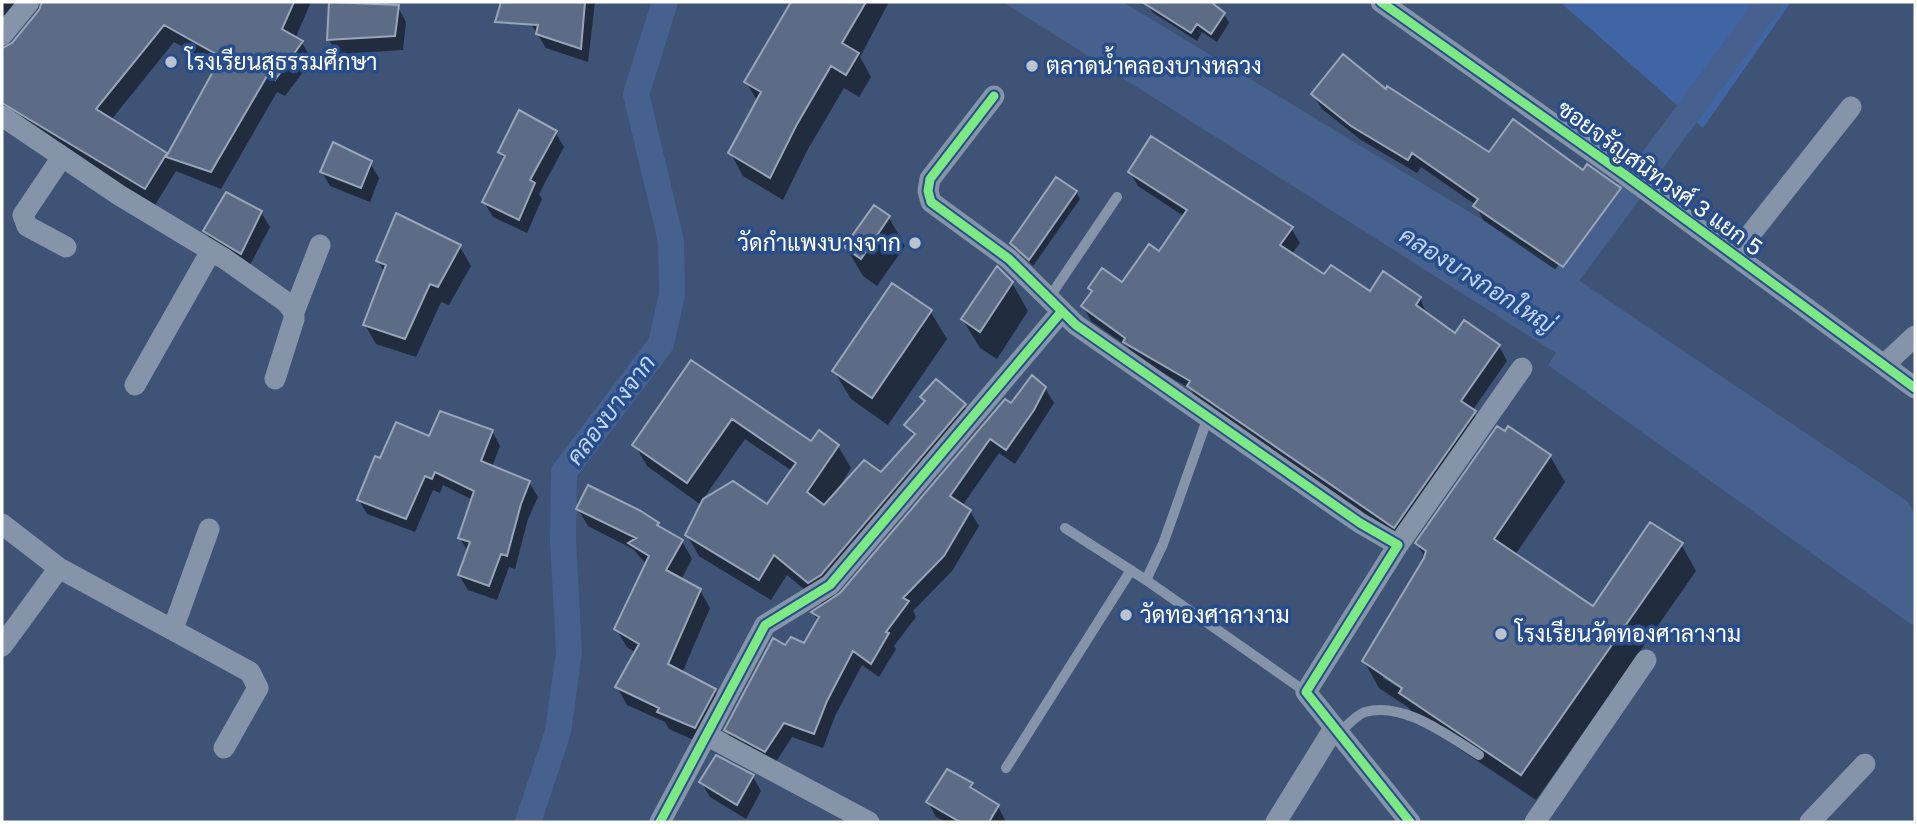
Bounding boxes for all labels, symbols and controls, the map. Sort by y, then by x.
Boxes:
place label: โรงเรียนสุธรรมศึกษา [183,46,377,78]
place label: ตลาดน้ำคลองบางหลวง [1046,46,1262,79]
marker: โรงเรียนสุธรรมศึกษา [163,54,179,70]
marker: ตลาดน้ำคลองบางหลวง [1024,58,1040,74]
street label: ซอยจรัญสนิทวงศ์ 3 แยก 5 [1552,93,1769,262]
water label: คลองบางกอกใหญ่ [1394,219,1562,339]
place label: วัดกำแพงบางจาก [737,228,901,256]
marker: วัดกำแพงบางจาก [907,235,923,251]
water label: คลองบางจาก [559,348,661,470]
place label: วัดทองศาลางาม [1140,600,1290,628]
marker: วัดทองศาลางาม [1118,607,1134,623]
place label: โรงเรียนวัดทองศาลางาม [1513,618,1741,647]
marker: โรงเรียนวัดทองศาลางาม [1493,626,1509,642]

